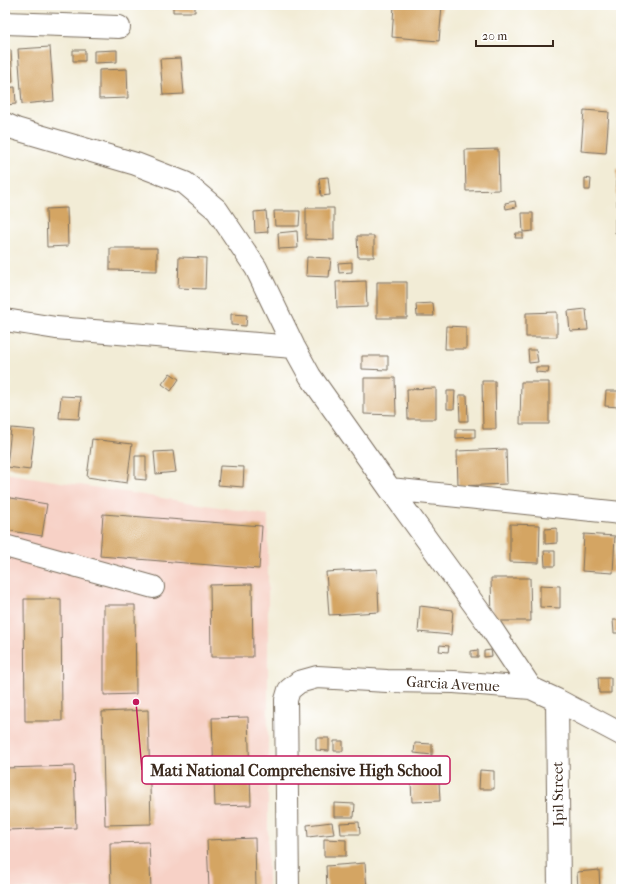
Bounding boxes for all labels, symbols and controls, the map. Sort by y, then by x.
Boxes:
scale bar [476,22,553,48]
text: 20 m [482,29,507,43]
street label: Garcia Avenue [406,673,501,695]
callout: Mati National Comprehensive High School [142,756,450,784]
text: Mati National Comprehensive High School [149,761,442,781]
street label: Ipil Street [548,761,568,827]

